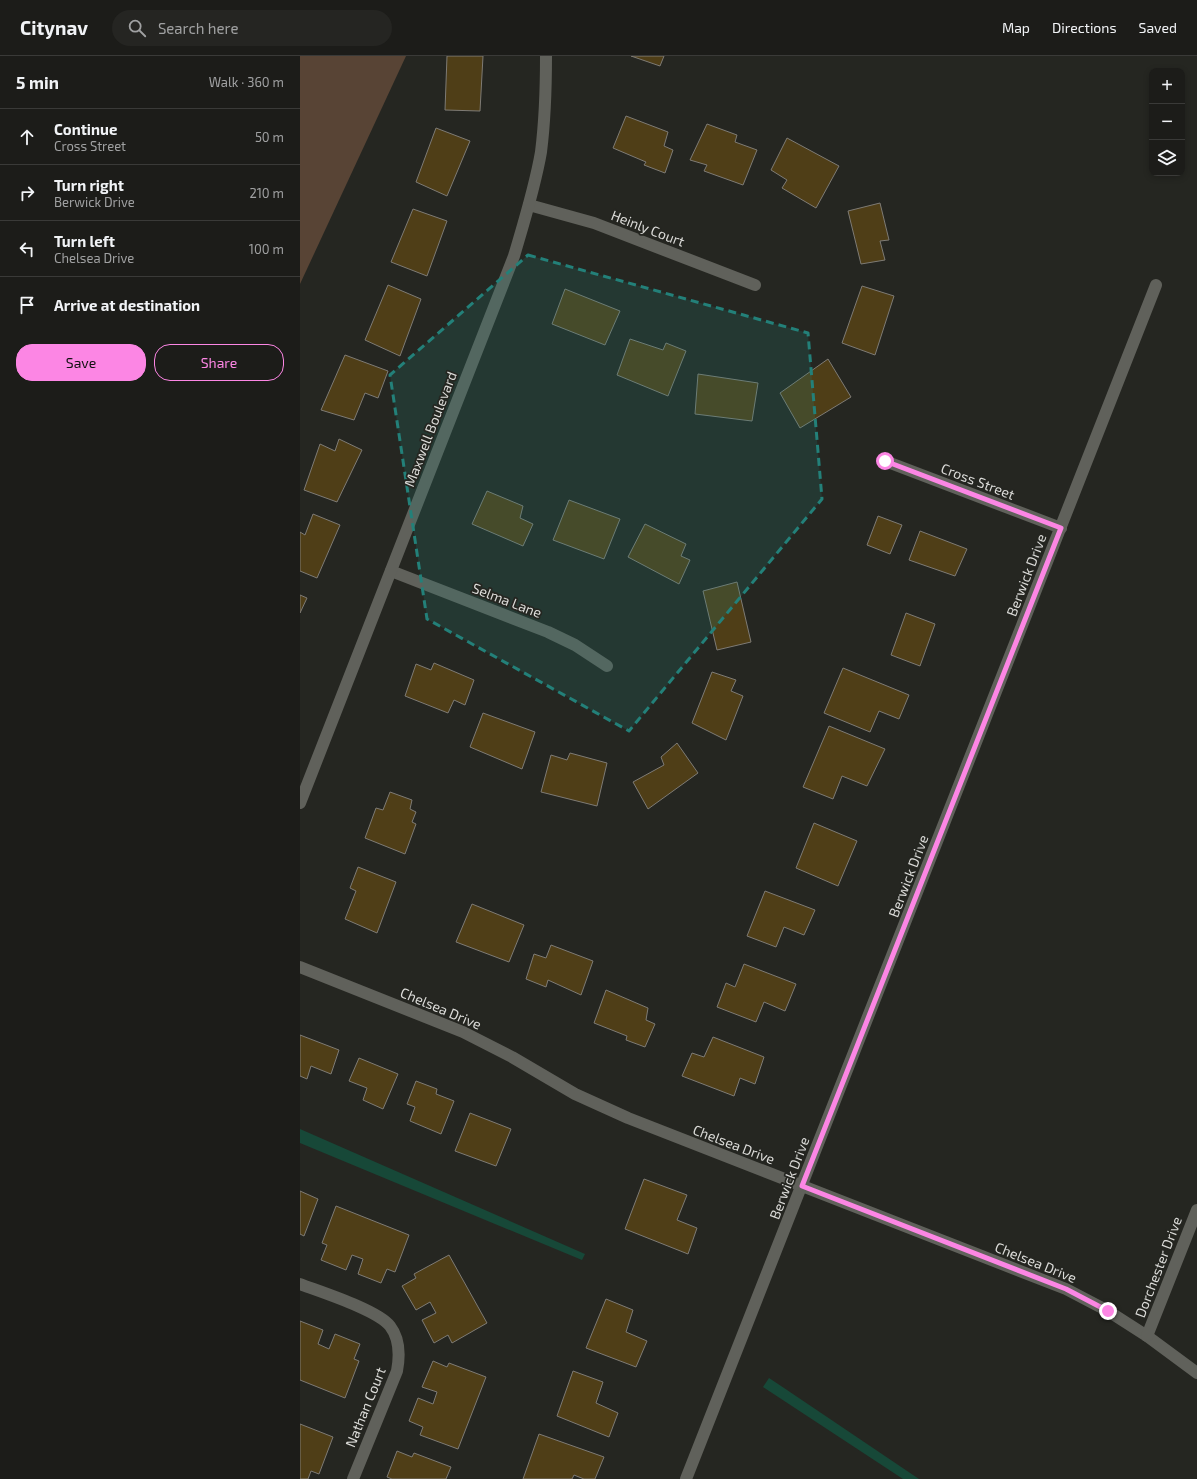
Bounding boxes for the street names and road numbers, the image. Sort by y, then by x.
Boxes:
street label: Heinly Court [609,206,687,250]
street label: Maxwell Boulevard [400,369,460,489]
street label: Cross Street [939,459,1017,503]
street label: Berwick Drive [1002,531,1050,619]
street label: Selma Lane [470,579,544,621]
street label: Berwick Drive [884,832,932,920]
street label: Chelsea Drive [398,983,484,1033]
street label: Chelsea Drive [691,1121,777,1167]
street label: Berwick Drive [765,1134,813,1222]
street label: Dorchester Drive [1131,1214,1185,1320]
street label: Chelsea Drive [993,1238,1079,1286]
street label: Nathan Court [341,1364,389,1450]

